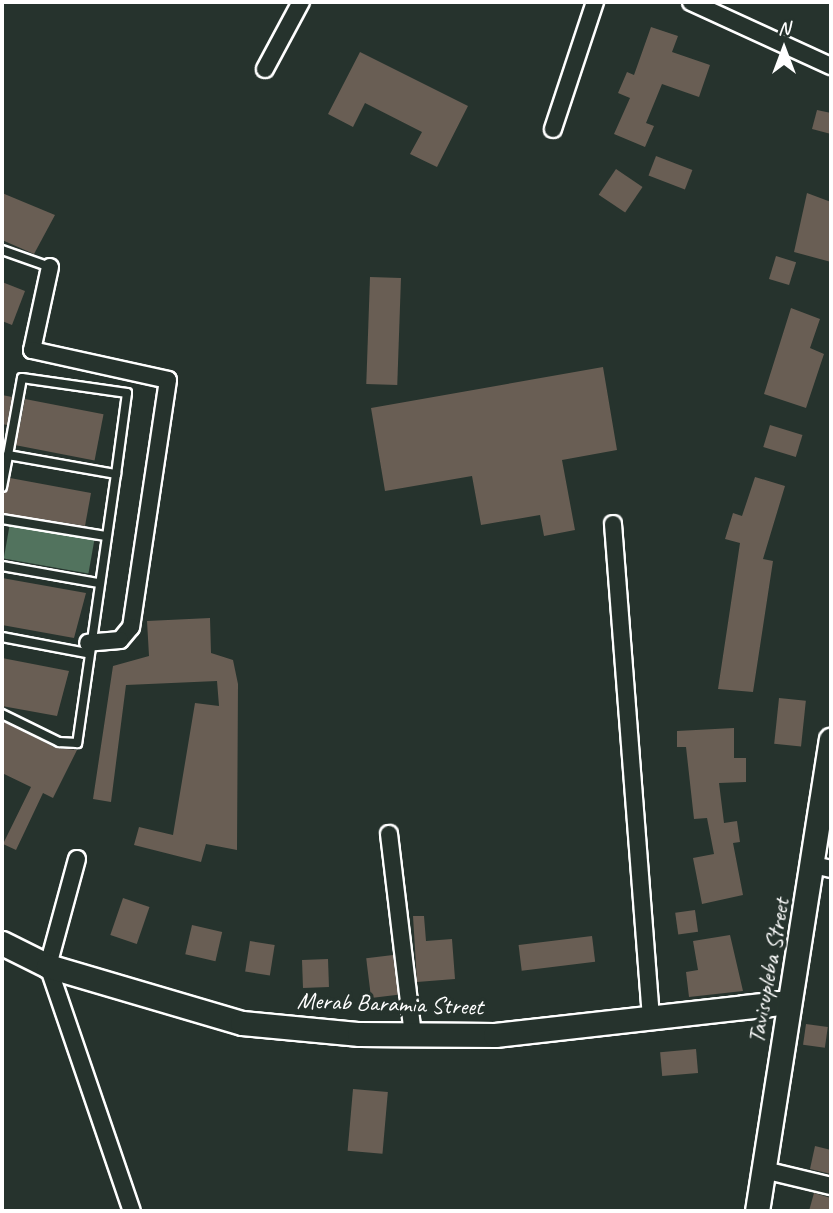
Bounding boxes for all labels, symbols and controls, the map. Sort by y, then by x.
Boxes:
north arrow [749,14,819,84]
text: N [778,16,790,40]
street label: Tavisupleba Street [742,896,796,1046]
street label: Merab Baramia Street [295,986,485,1022]

